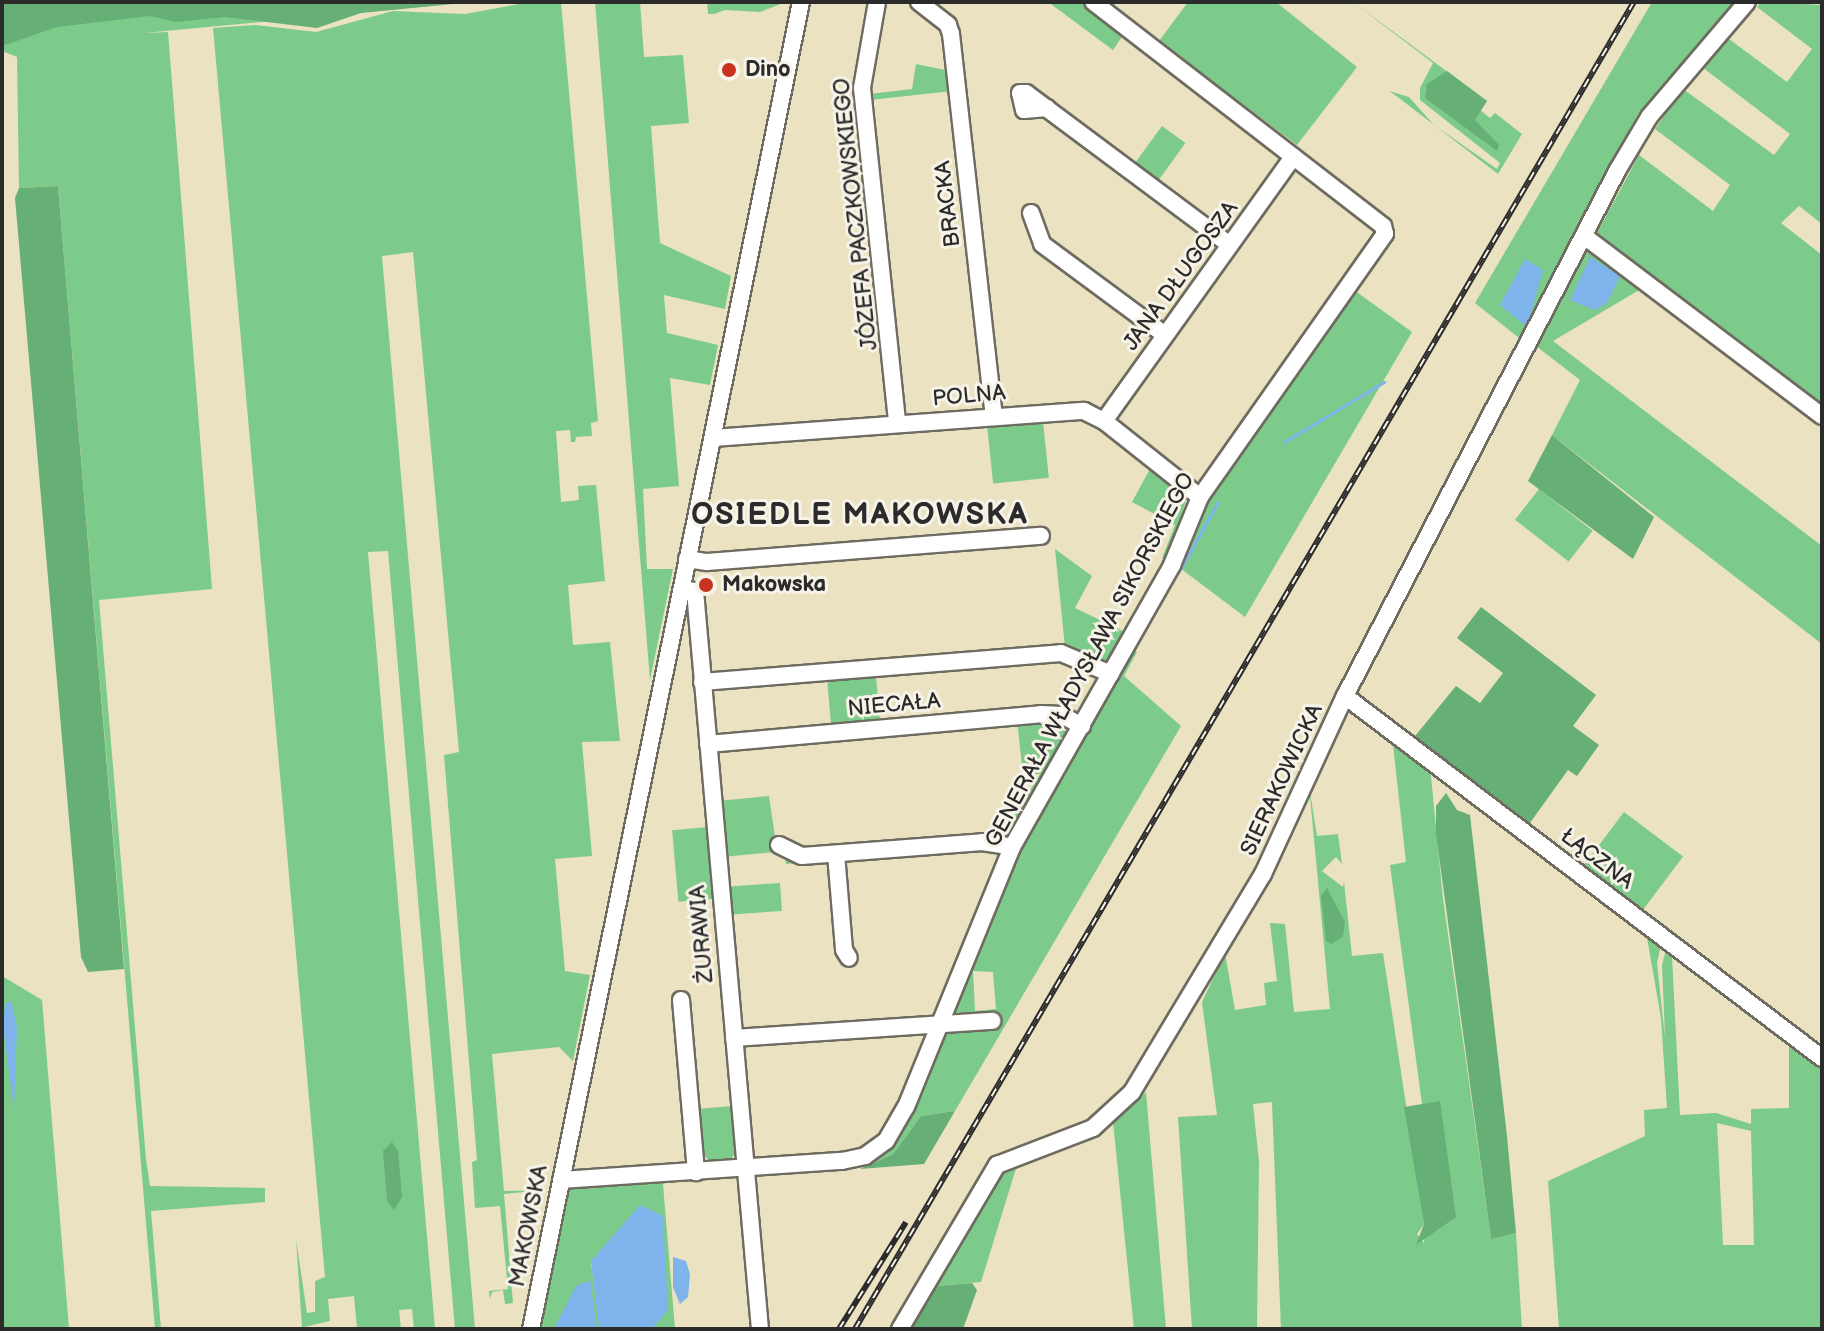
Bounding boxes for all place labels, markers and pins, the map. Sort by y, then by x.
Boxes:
place label: Dino [745,57,791,83]
marker: Dino [720,61,738,79]
place label: Makowska [722,572,826,598]
marker: Makowska [697,576,715,594]

